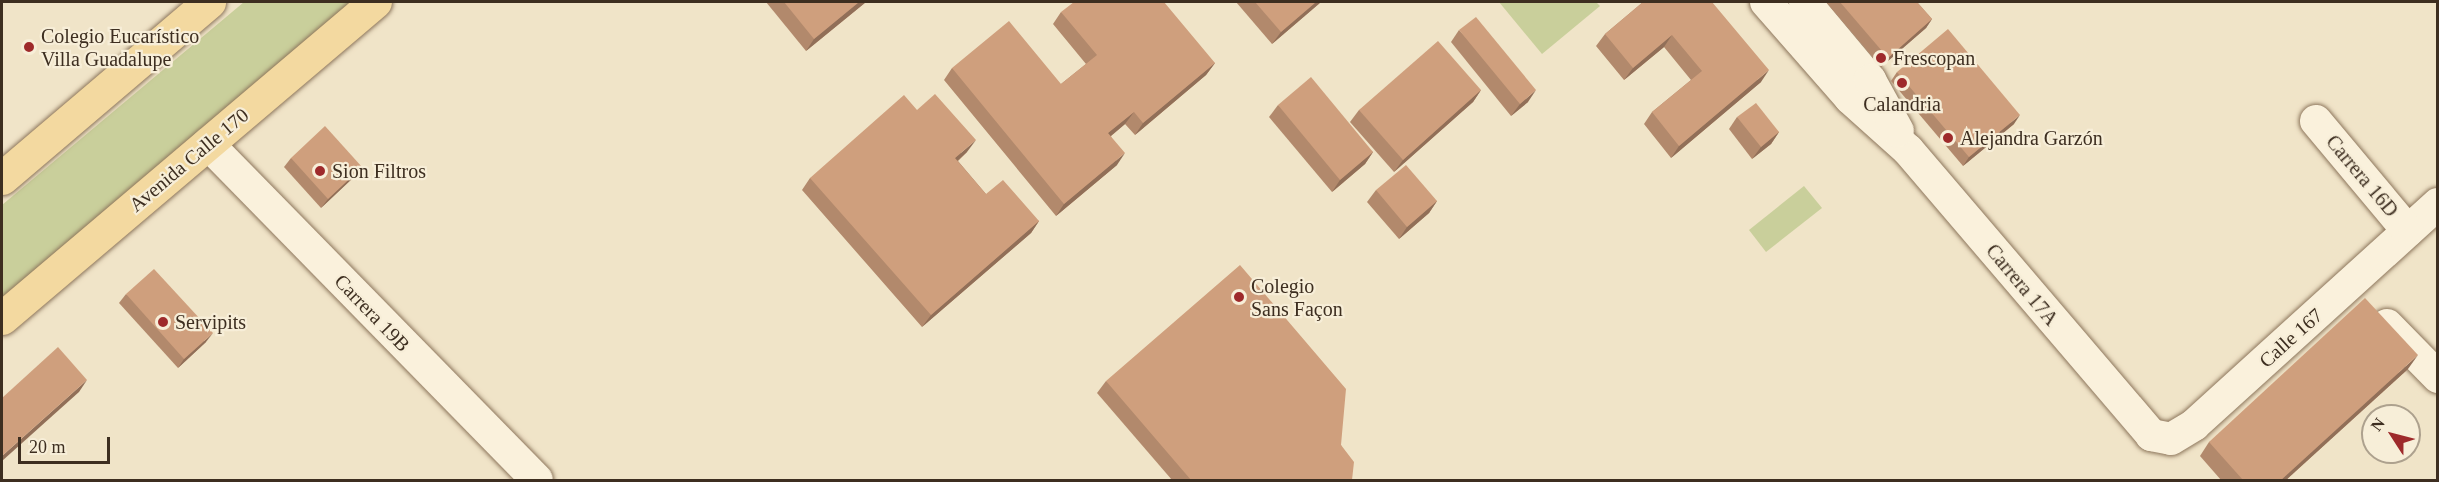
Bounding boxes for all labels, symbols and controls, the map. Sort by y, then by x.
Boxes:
place label: Colegio Eucarístico Villa Guadalupe [41,24,199,71]
marker: Colegio Eucarístico Villa Guadalupe [22,40,36,54]
place label: Frescopan [1893,46,1975,70]
marker: Frescopan [1874,51,1888,65]
marker: Calandria [1895,76,1909,90]
place label: Calandria [1863,92,1941,116]
street label: Avenida Calle 170 [124,103,254,217]
place label: Alejandra Garzón [1960,126,2103,150]
street label: Carrera 16D [2321,130,2403,222]
marker: Alejandra Garzón [1941,131,1955,145]
place label: Sion Filtros [332,159,426,183]
marker: Sion Filtros [313,164,327,178]
street label: Carrera 17A [1981,239,2063,331]
street label: Carrera 19B [329,269,415,357]
place label: Colegio Sans Façon [1251,274,1343,321]
marker: Colegio Sans Façon [1232,290,1246,304]
street label: Calle 167 [2254,303,2328,373]
place label: Servipits [175,310,246,334]
marker: Servipits [156,315,170,329]
north arrow [2361,404,2421,464]
text: N [2367,415,2388,434]
scale bar [21,425,112,463]
text: 20 m [29,437,66,457]

